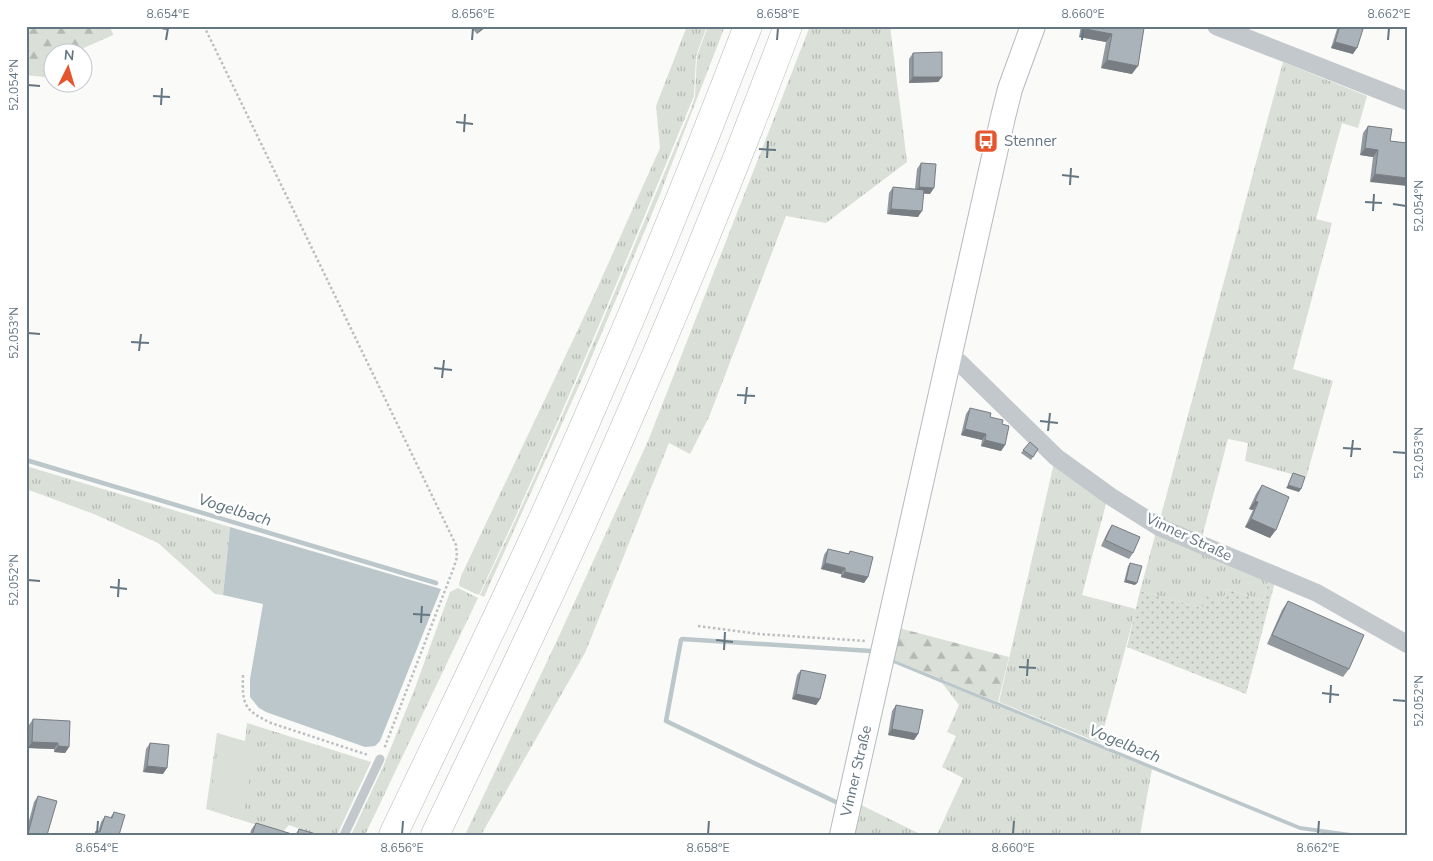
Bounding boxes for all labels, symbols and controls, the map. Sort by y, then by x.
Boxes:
text: 8.654°E [147,6,189,22]
text: 8.656°E [452,6,494,22]
text: 8.658°E [757,6,799,22]
text: 8.660°E [1062,6,1104,22]
text: 8.662°E [1368,6,1410,22]
north arrow [42,42,92,92]
text: N [63,46,75,65]
text: 52.054°N [6,59,22,111]
bus stop icon: Stenner [973,128,999,154]
place label: Stenner [1004,131,1057,151]
text: 52.054°N [1411,180,1427,232]
text: 52.053°N [6,307,22,359]
text: 52.053°N [1411,427,1427,479]
water label: Vogelbach [195,488,274,532]
street label: Vinner Straße [1142,508,1235,566]
text: 52.052°N [6,554,22,606]
text: 52.052°N [1411,675,1427,727]
water label: Vogelbach [1085,720,1164,768]
street label: Vinner Straße [836,723,876,820]
text: 8.654°E [76,840,118,856]
text: 8.656°E [381,840,423,856]
text: 8.658°E [687,840,729,856]
text: 8.660°E [992,840,1034,856]
text: 8.662°E [1297,840,1339,856]

